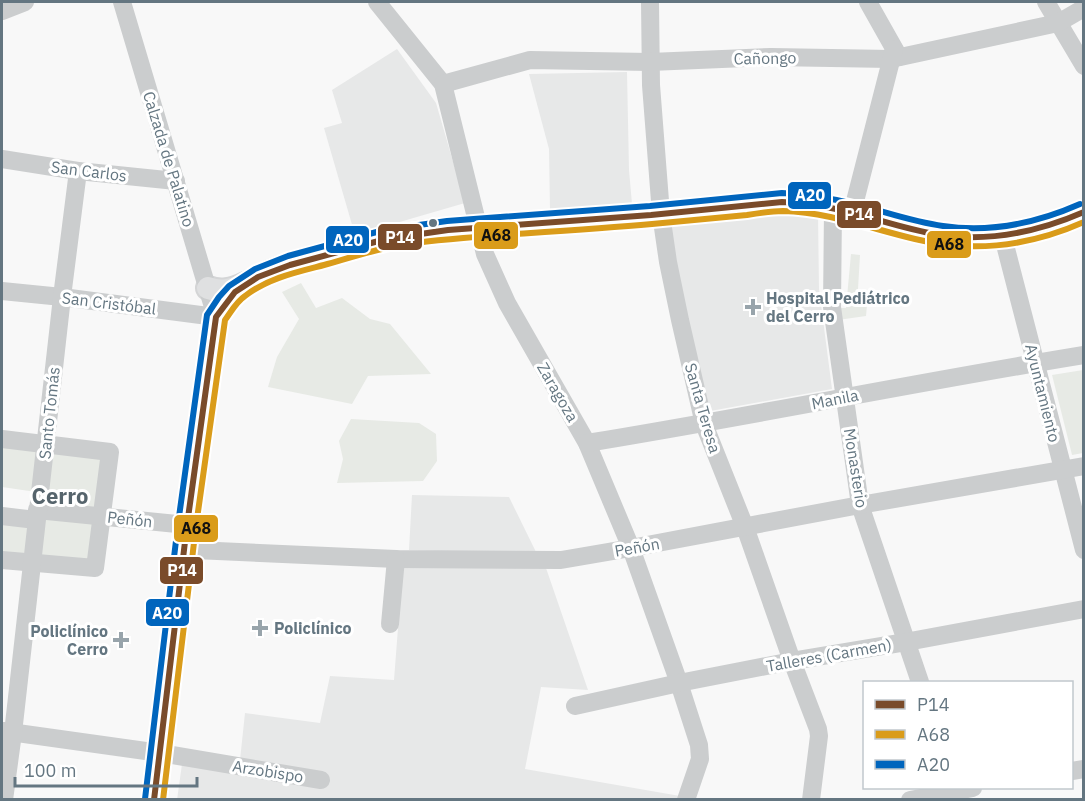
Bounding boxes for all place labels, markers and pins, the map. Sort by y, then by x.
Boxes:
unlabelled marker [427,217,439,229]
place label: Hospital Pediátrico del Cerro [766,288,910,326]
marker: Hospital Pediátrico del Cerro [744,298,762,316]
place label: Policlínico [274,618,352,638]
marker: Policlínico [251,619,269,637]
place label: Policlínico Cerro [30,621,108,659]
marker: Policlínico Cerro [112,631,130,649]

